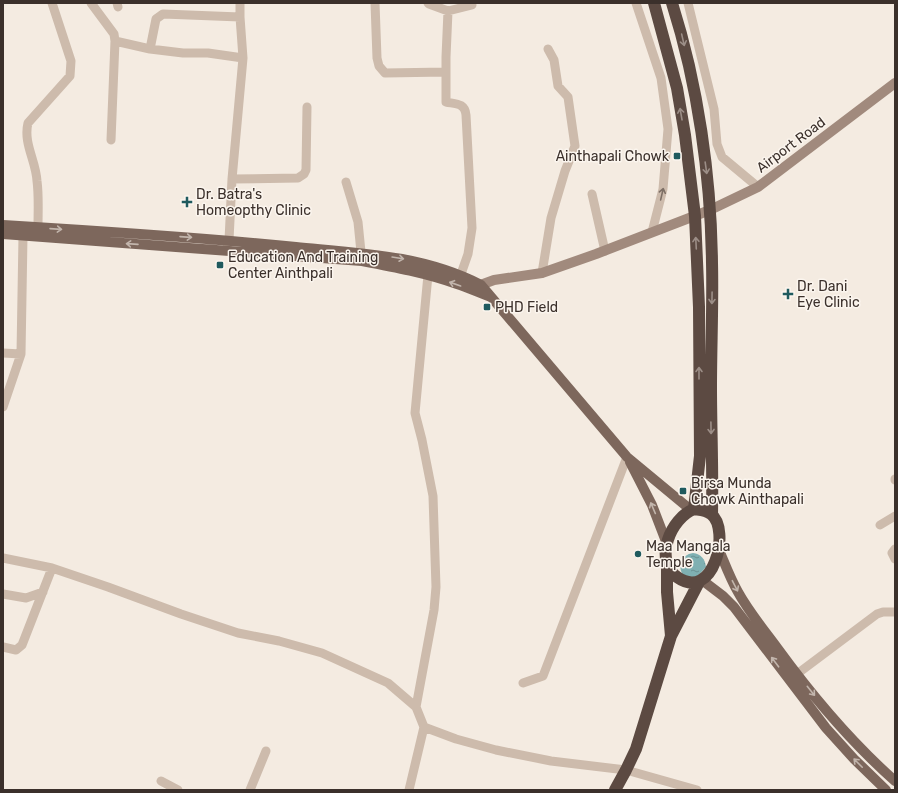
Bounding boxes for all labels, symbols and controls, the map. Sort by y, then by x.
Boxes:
one-way arrow [680,34,688,47]
one-way arrow [677,108,685,121]
street label: Airport Road [753,114,829,176]
place label: Ainthapali Chowk [556,148,670,165]
marker: Ainthapali Chowk [672,151,682,161]
one-way arrow [702,161,710,174]
place label: Dr. Batra's Homeopthy Clinic [196,186,311,219]
one-way arrow [658,188,666,201]
marker: Dr. Batra's Homeopthy Clinic [181,196,193,208]
one-way arrow [49,225,62,232]
one-way arrow [179,234,192,241]
one-way arrow [693,237,700,250]
one-way arrow [126,241,139,248]
place label: Education And Training Center Ainthpali [228,249,378,282]
one-way arrow [392,254,405,262]
marker: Education And Training Center Ainthpali [215,260,225,270]
place label: Dr. Dani Eye Clinic [797,278,860,311]
one-way arrow [449,279,461,287]
marker: Dr. Dani Eye Clinic [782,288,794,300]
one-way arrow [708,291,716,304]
place label: PHD Field [495,299,558,316]
marker: PHD Field [482,302,492,312]
one-way arrow [695,367,703,380]
one-way arrow [707,421,715,434]
place label: Birsa Munda Chowk Ainthapali [691,475,804,508]
marker: Birsa Munda Chowk Ainthapali [678,486,688,496]
one-way arrow [648,502,656,514]
place label: Maa Mangala Temple [646,538,731,571]
marker: Maa Mangala Temple [633,549,643,559]
one-way arrow [732,579,739,591]
one-way arrow [771,657,780,668]
one-way arrow [806,686,815,696]
one-way arrow [853,758,863,768]

